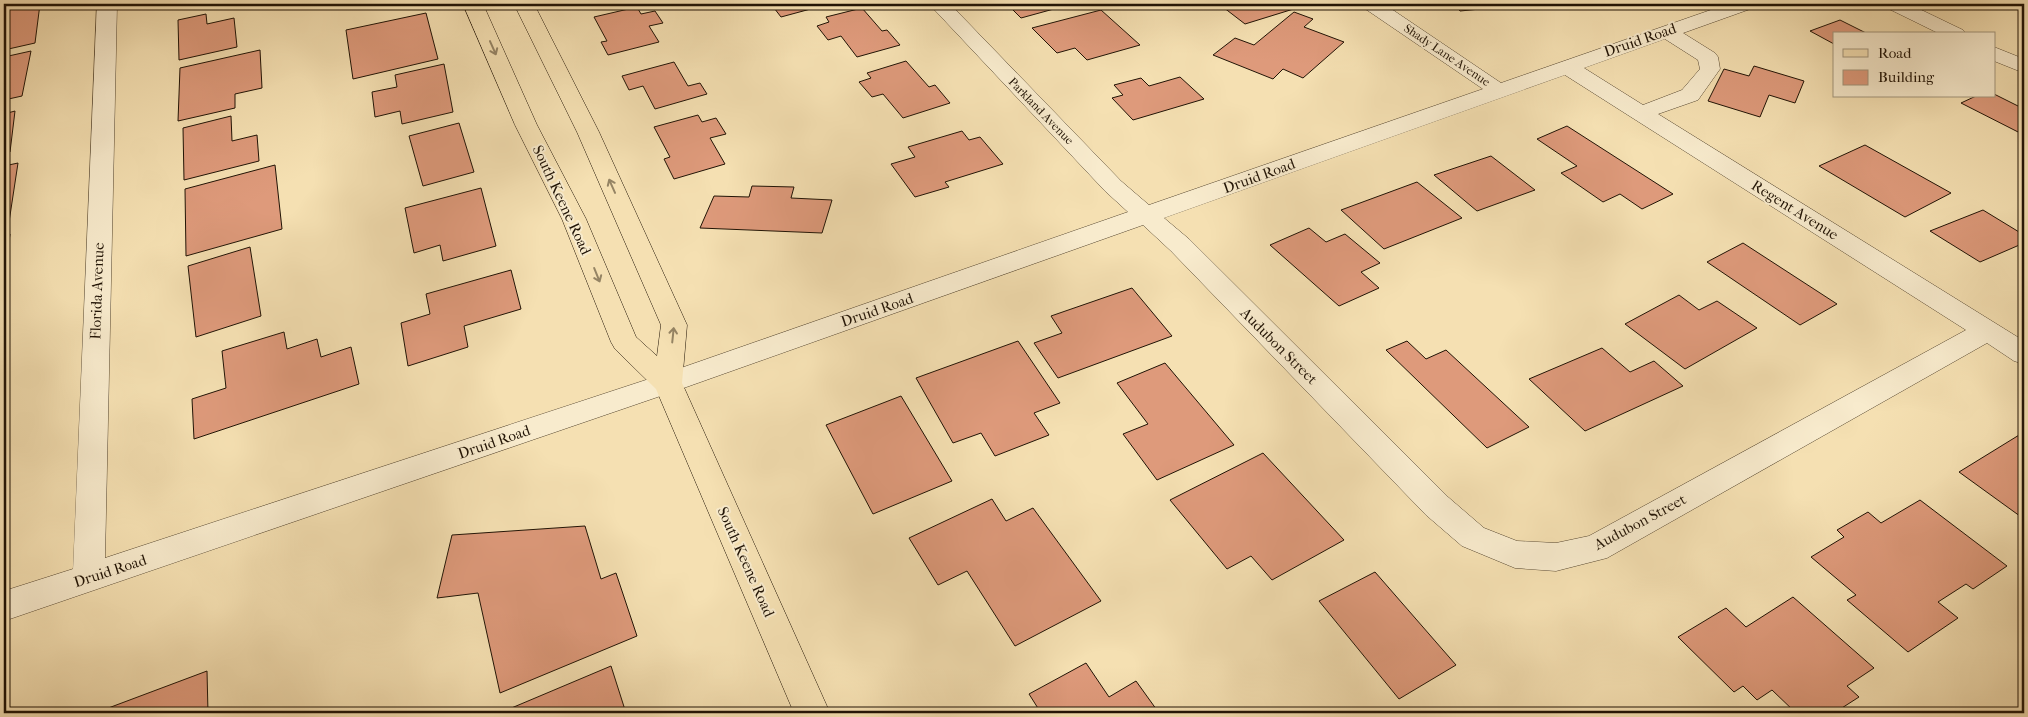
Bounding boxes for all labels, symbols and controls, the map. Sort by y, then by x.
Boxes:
street label: Druid Road [1601,19,1679,61]
street label: Shady Lane Avenue [1401,21,1493,89]
legend [1833,32,1996,98]
one-way arrow [488,40,498,55]
text: Road [1878,44,1912,62]
text: Building [1878,68,1935,86]
street label: Parkland Avenue [1006,75,1076,147]
street label: South Keene Road [529,142,596,258]
street label: Druid Road [1220,154,1298,197]
street label: Regent Avenue [1748,176,1842,244]
one-way arrow [607,179,617,194]
street label: Florida Avenue [86,242,108,340]
one-way arrow [593,267,602,283]
street label: Druid Road [838,289,916,331]
street label: Audubon Street [1236,303,1322,389]
one-way arrow [668,327,678,343]
street label: Druid Road [455,421,533,463]
street label: Audubon Street [1590,490,1690,554]
street label: South Keene Road [714,504,779,621]
street label: Druid Road [71,551,149,591]

